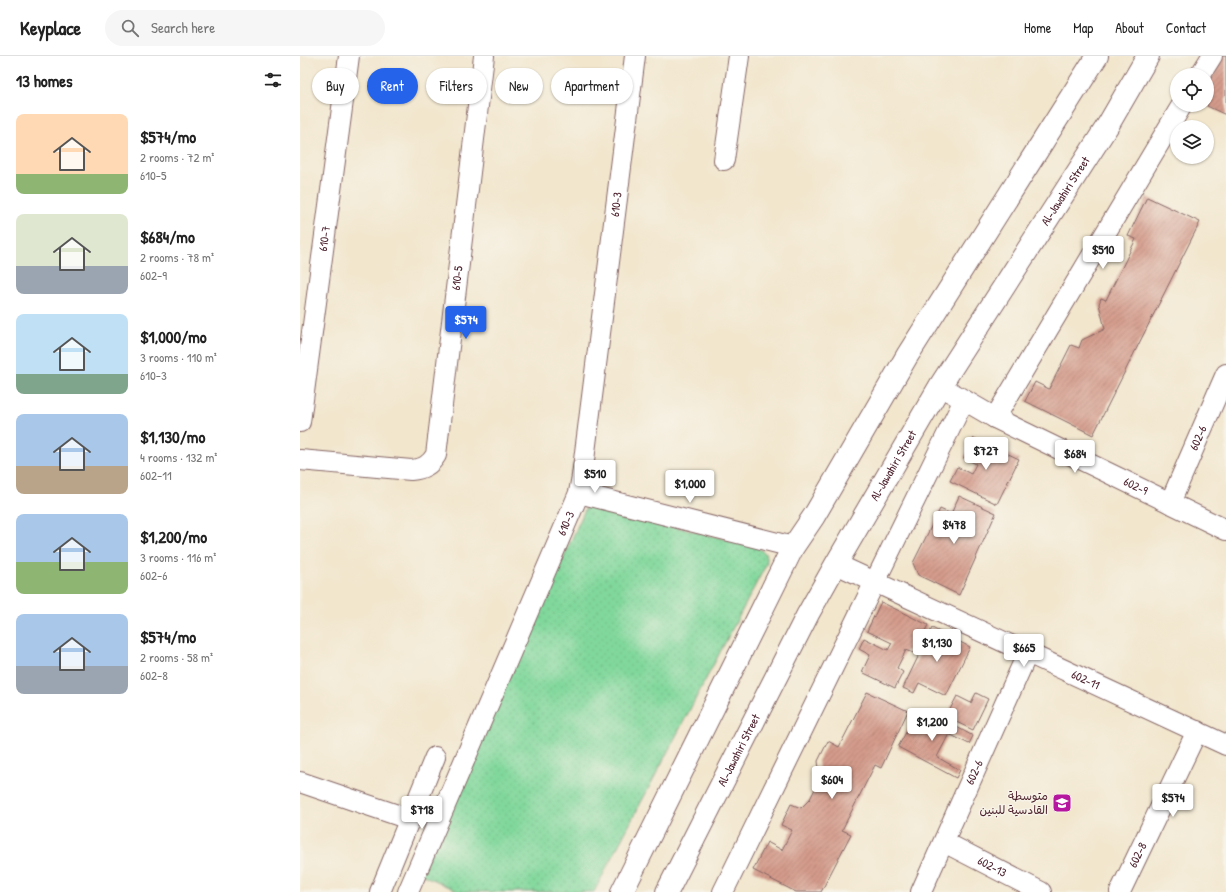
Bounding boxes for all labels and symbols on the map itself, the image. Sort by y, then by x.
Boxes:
street label: Al-Jawahiri Street [1036,152,1094,229]
street label: 610-3 [606,191,626,218]
street label: 610-7 [314,225,334,252]
pin: $510 [1079,236,1127,270]
street label: 610-5 [447,265,467,291]
pin: $574 [442,306,490,340]
street label: 602-6 [1185,422,1211,453]
street label: Al-Jawahiri Street [866,426,921,504]
pin: $727 [962,437,1010,471]
pin: $684 [1051,440,1099,474]
pin: $510 [571,460,619,494]
pin: $1,000 [657,470,723,504]
street label: 602-9 [1121,473,1151,499]
street label: 610-3 [553,508,578,538]
pin: $478 [930,511,978,545]
pin: $1,130 [904,629,970,663]
pin: $665 [1000,634,1048,668]
street label: 602-11 [1069,665,1103,693]
pin: $1,200 [899,708,965,742]
street label: Al-Jawahiri Street [713,710,764,789]
street label: 602-6 [961,757,987,787]
pin: $604 [808,766,856,800]
pin: $574 [1149,784,1197,818]
place label: متوسطة القادسية للبنين [979,787,1048,818]
school or university icon: متوسطة القادسية للبنين [1051,792,1073,814]
pin: $718 [398,796,446,830]
street label: 602-8 [1124,839,1150,870]
street label: 602-13 [975,852,1010,881]

